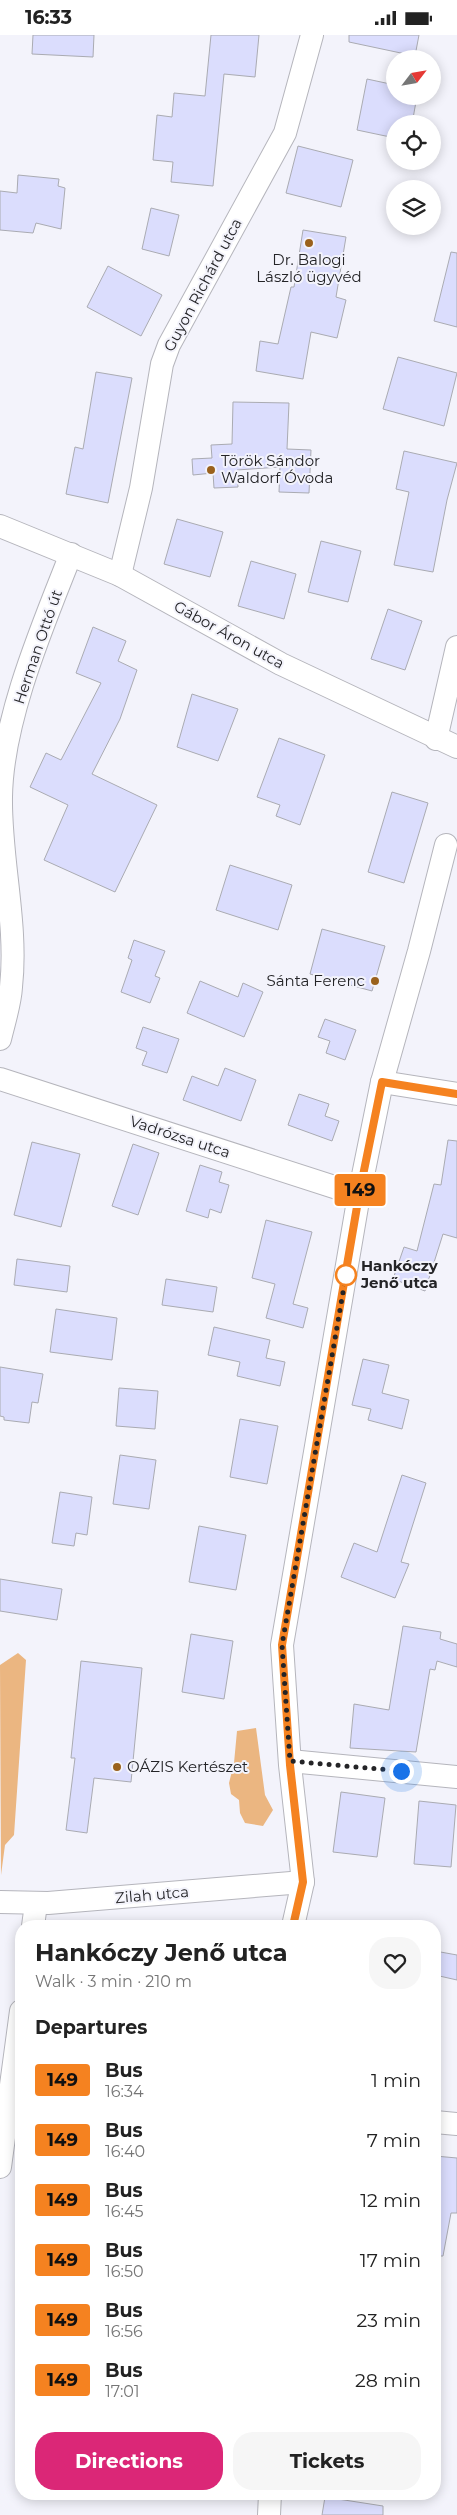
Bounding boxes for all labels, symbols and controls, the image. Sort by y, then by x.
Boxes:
text: 16:33 [25,6,72,29]
north arrow [386,50,441,105]
map controls [386,50,441,235]
button: locate [386,115,441,170]
button: layers [386,180,441,235]
street label: Guyon Richárd utca [159,215,246,355]
marker: Dr. Balogi László ügyvéd [303,237,315,249]
place label: Dr. Balogi László ügyvéd [256,250,362,286]
place label: Török Sándor Waldorf Óvoda [221,451,333,487]
marker: Török Sándor Waldorf Óvoda [205,464,217,476]
street label: Herman Ottó út [9,587,66,707]
street label: Gábor Áron utca [171,596,288,673]
place label: Sánta Ferenc [266,971,365,990]
marker: Sánta Ferenc [369,975,381,987]
street label: Vadrózsa utca [127,1111,233,1162]
line badge: 149 [331,1174,389,1206]
text: 149 [345,1179,375,1201]
place label: Hankóczy Jenő utca [360,1256,439,1292]
marker: Hankóczy Jenő utca [335,1264,357,1286]
place label: OÁZIS Kertészet [127,1757,248,1776]
your location [389,1759,414,1784]
marker: OÁZIS Kertészet [111,1761,123,1773]
street label: Zilah utca [114,1882,190,1907]
button: heart [369,1937,421,1989]
text: Hankóczy Jenő utca [35,1938,288,1967]
text: Walk · 3 min · 210 m [35,1972,192,1991]
text: Departures [35,2016,147,2039]
text: Bus [105,2059,143,2082]
text: 149 [47,2069,78,2091]
text: 1 min [371,2069,421,2092]
text: 16:34 [105,2082,144,2101]
text: Bus [105,2119,143,2142]
text: 149 [47,2129,78,2151]
text: 7 min [367,2129,421,2152]
text: 16:40 [105,2142,145,2161]
text: Bus [105,2179,143,2202]
text: 149 [47,2189,78,2211]
text: 12 min [360,2189,421,2212]
text: 16:45 [105,2202,144,2221]
text: Bus [105,2239,143,2262]
text: 149 [47,2249,78,2271]
text: 17 min [360,2249,421,2272]
text: 16:50 [105,2262,144,2281]
text: Bus [105,2299,143,2322]
text: 149 [47,2309,78,2331]
text: 23 min [356,2309,421,2332]
text: 16:56 [105,2322,143,2341]
text: Bus [105,2359,143,2382]
text: 149 [47,2369,78,2391]
text: 28 min [355,2369,421,2392]
text: 17:01 [105,2382,140,2401]
button: Directions [35,2432,223,2490]
button: Tickets [233,2432,421,2490]

